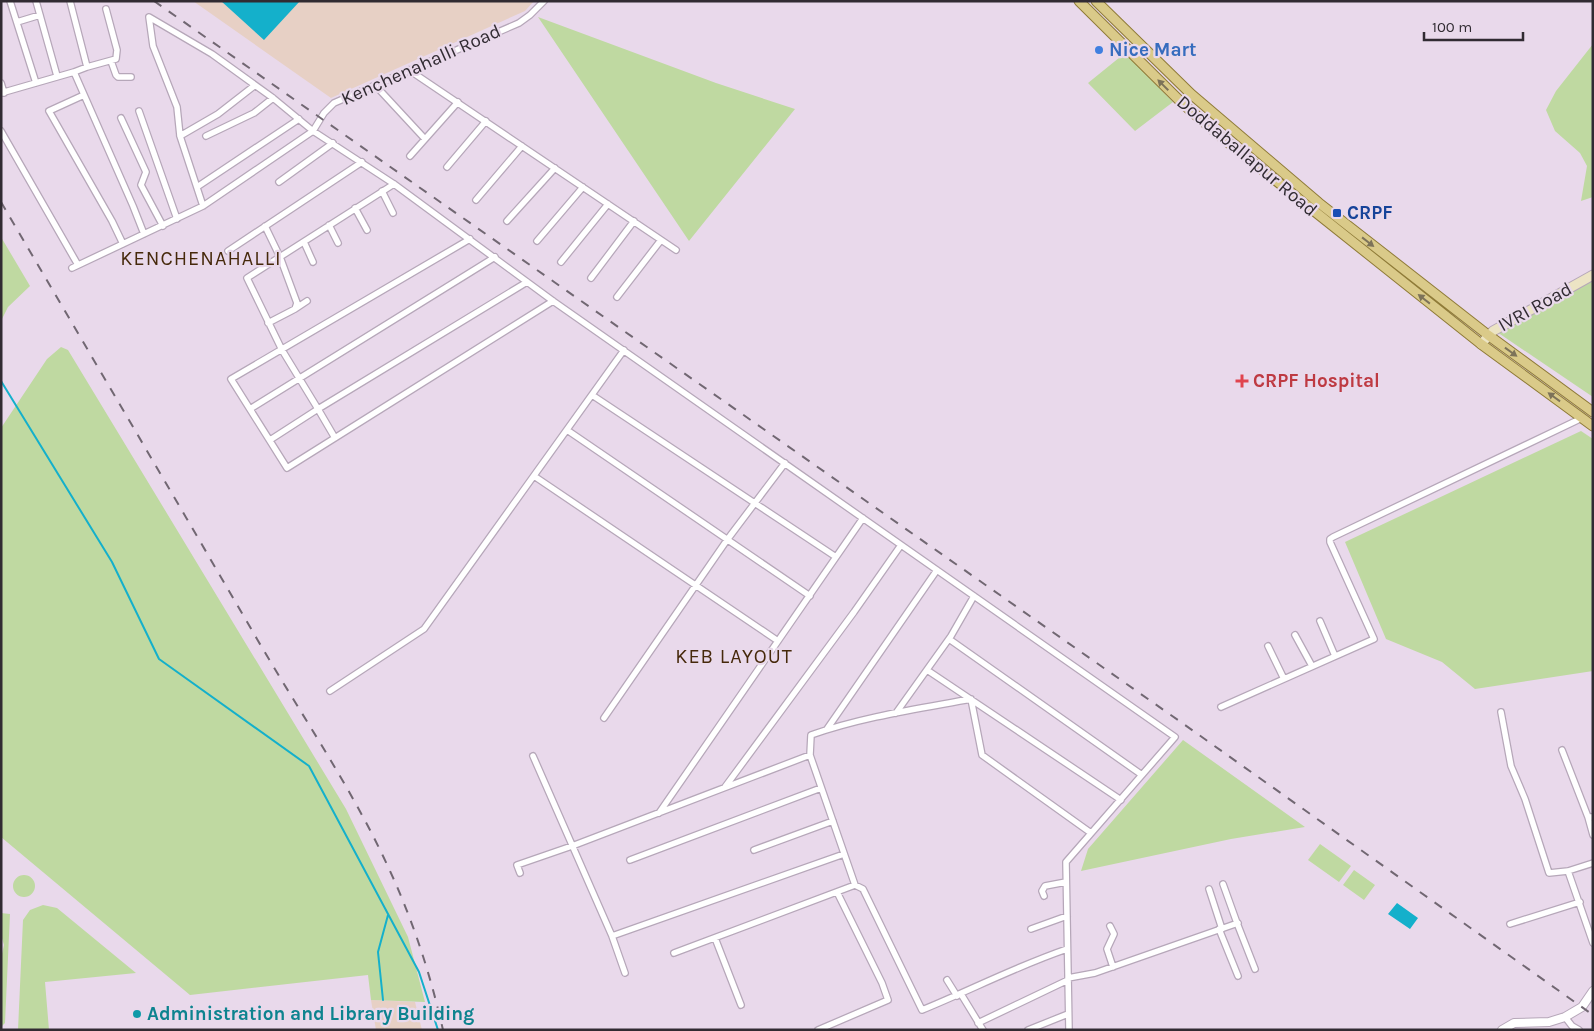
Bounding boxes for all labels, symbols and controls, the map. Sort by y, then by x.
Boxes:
scale bar [1424,10,1523,42]
text: 100 m [1432,18,1472,36]
street label: Kenchenahalli Road [338,20,504,110]
place label: Nice Mart [1109,39,1196,61]
marker: Nice Mart [1093,44,1105,56]
one-way arrow [1158,79,1170,91]
street label: Doddaballapur Road [1172,91,1322,221]
place label: CRPF [1347,202,1393,224]
marker: CRPF [1331,207,1343,219]
one-way arrow [1361,237,1375,247]
district label: KENCHENAHALLI [120,247,282,270]
street label: IVRI Road [1494,278,1576,336]
one-way arrow [1418,293,1431,304]
one-way arrow [1504,347,1518,357]
place label: CRPF Hospital [1253,370,1380,392]
marker: CRPF Hospital [1235,374,1249,388]
one-way arrow [1547,392,1561,402]
district label: KEB LAYOUT [675,645,793,668]
place label: Administration and Library Building [147,1003,474,1025]
marker: Administration and Library Building [131,1008,143,1020]

